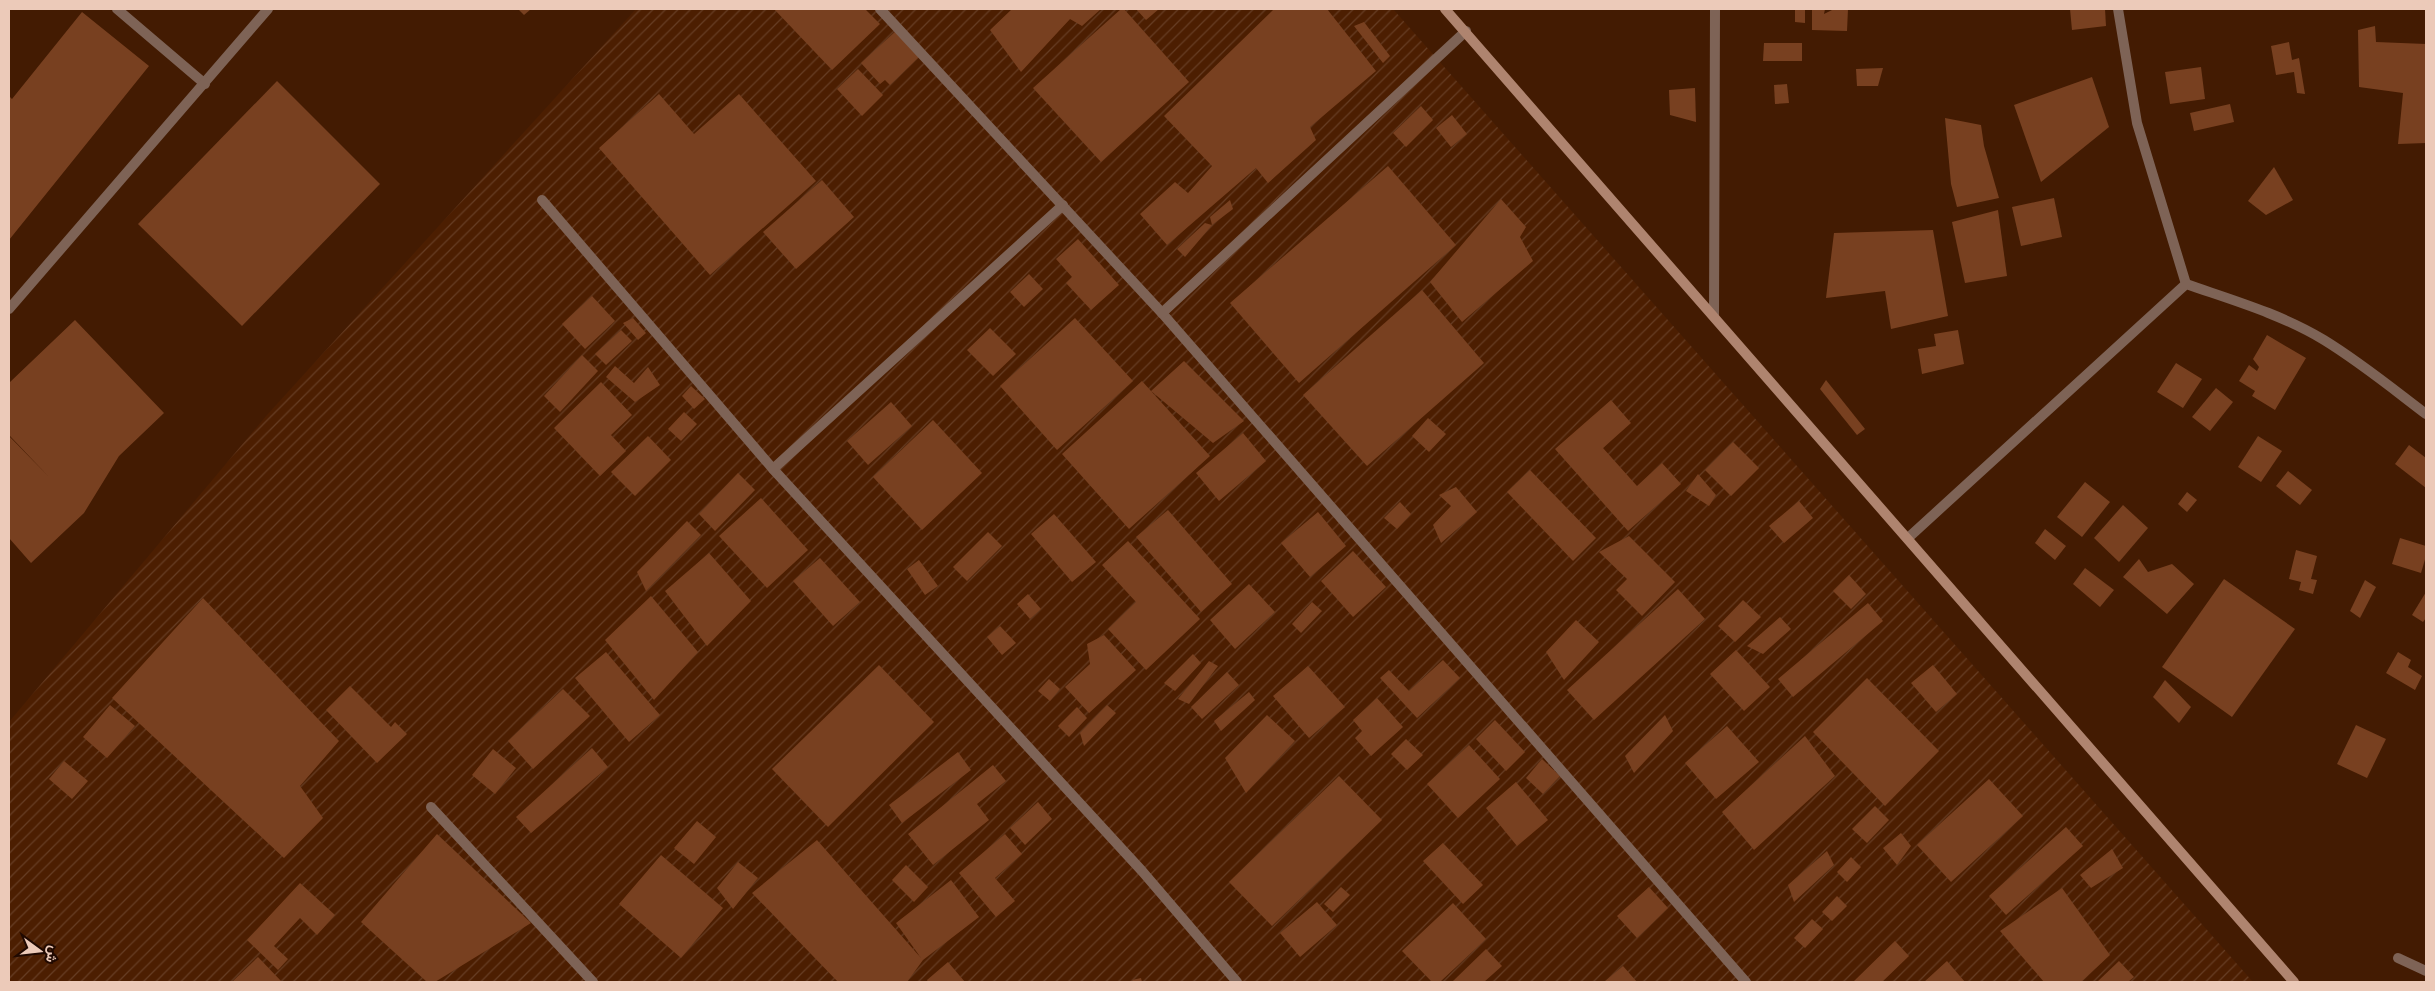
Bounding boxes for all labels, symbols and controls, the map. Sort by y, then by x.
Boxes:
north arrow [15,926,65,976]
text: ش [42,944,63,965]

